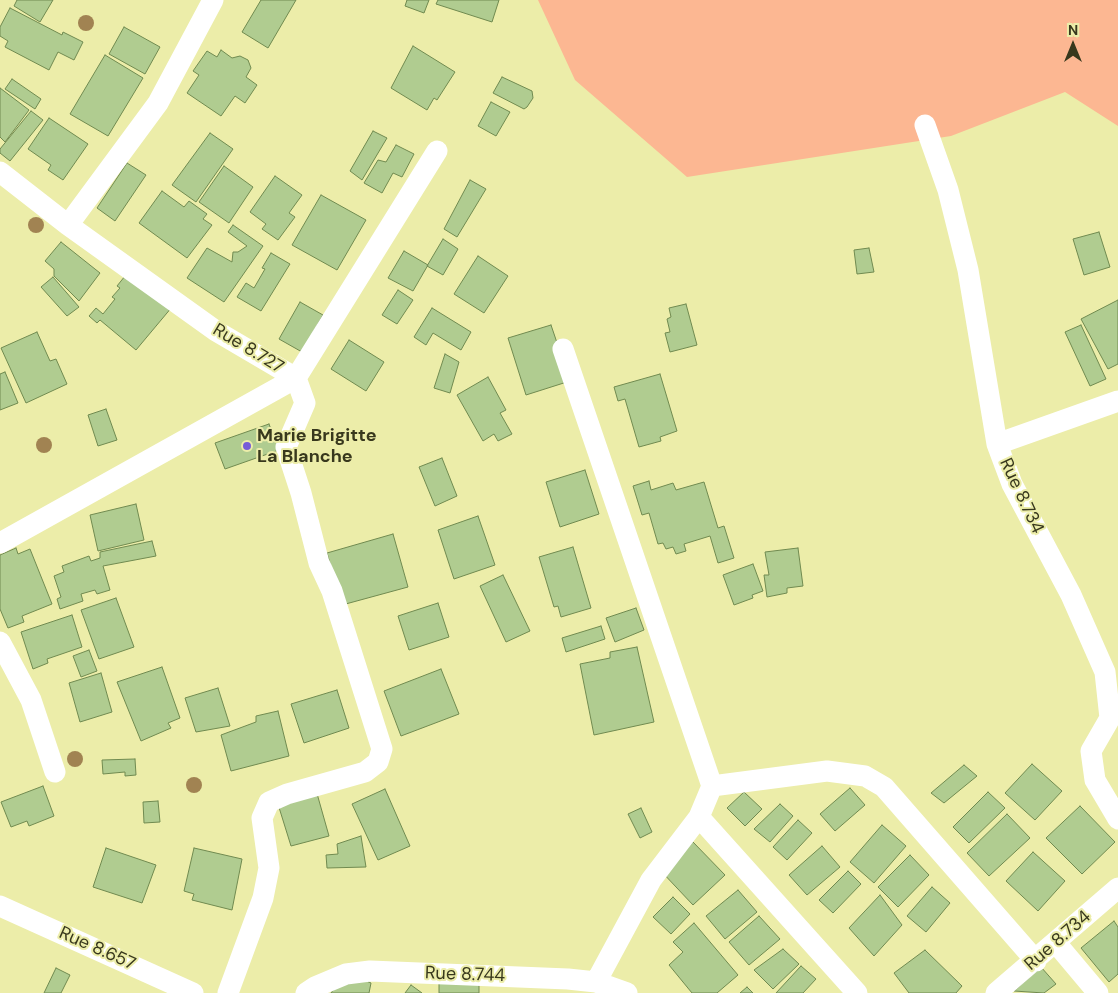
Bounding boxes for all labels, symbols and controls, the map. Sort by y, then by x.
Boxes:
north arrow [1048,20,1098,70]
text: N [1068,21,1078,39]
street label: Rue 8.727 [209,319,287,379]
place label: Marie Brigitte La Blanche [257,425,376,468]
marker: Marie Brigitte La Blanche [241,440,253,452]
street label: Rue 8.734 [994,455,1048,537]
street label: Rue 8.734 [1020,906,1096,976]
street label: Rue 8.657 [56,923,138,975]
street label: Rue 8.744 [424,963,506,987]

